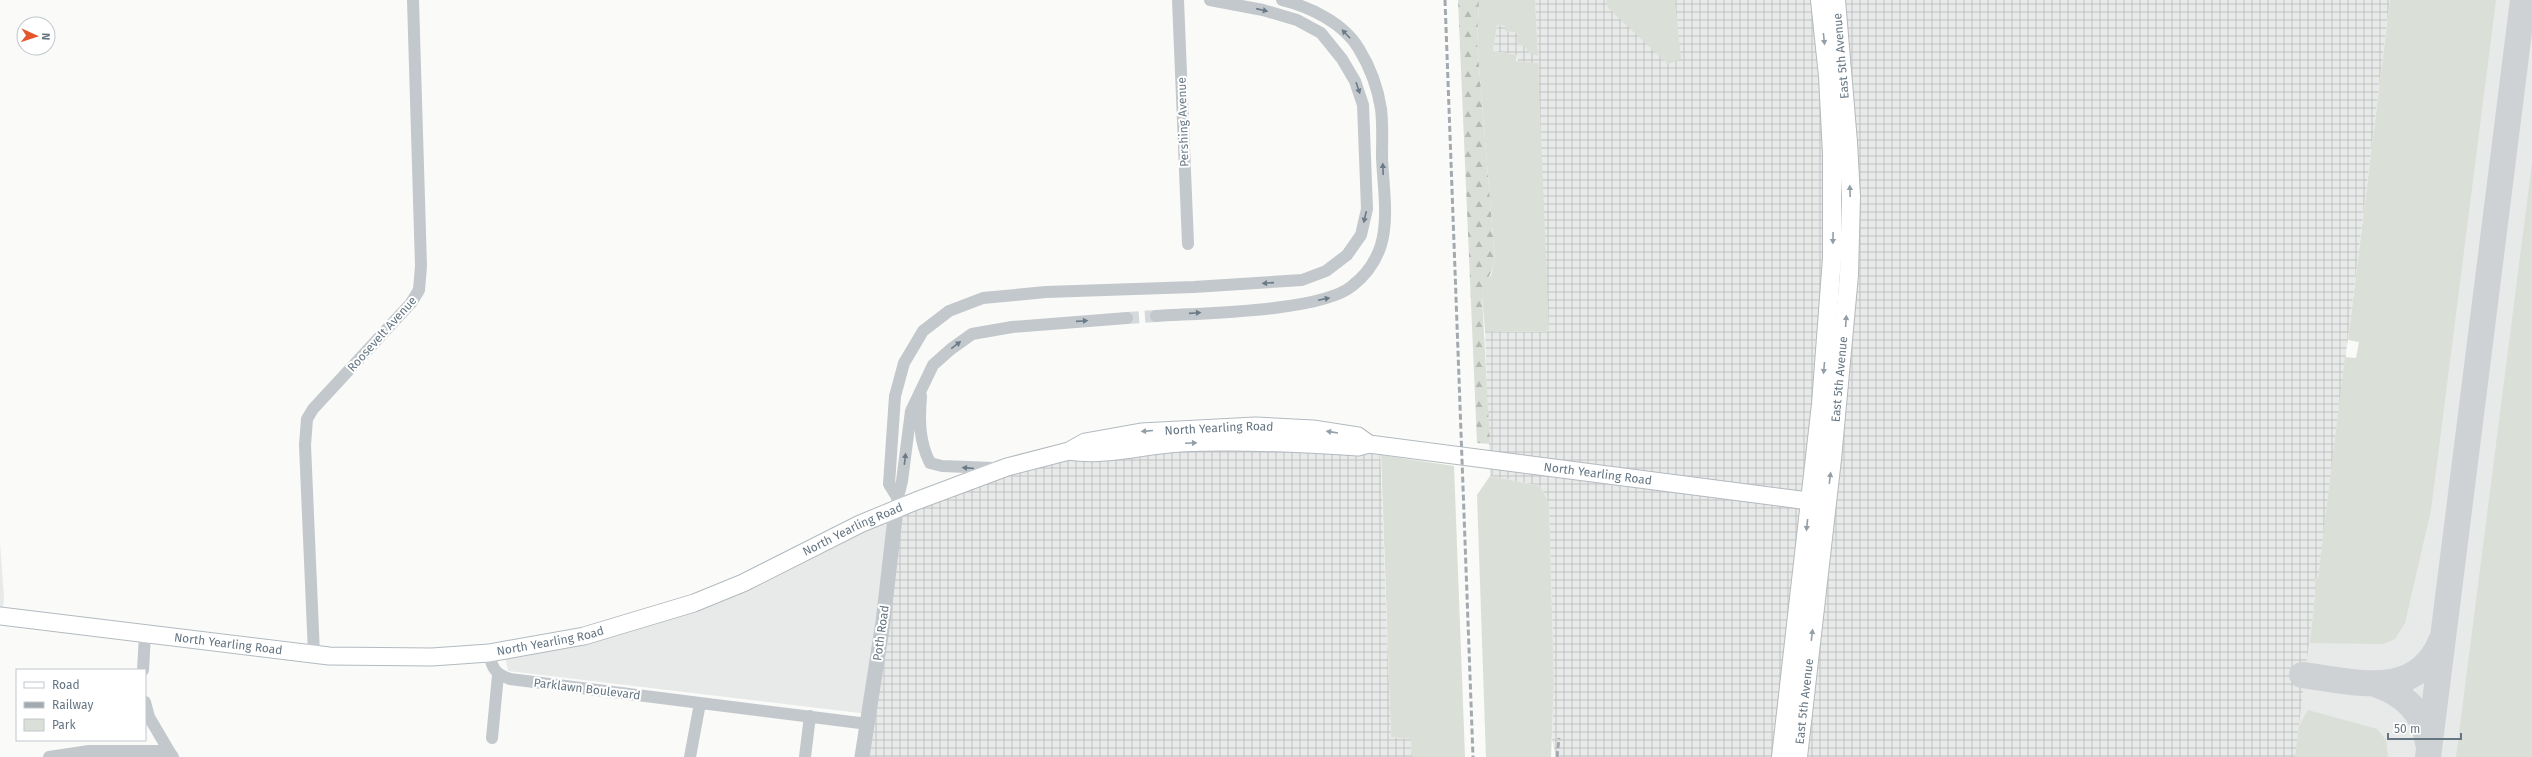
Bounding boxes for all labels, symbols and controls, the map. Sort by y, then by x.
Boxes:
one-way arrow [1256,7,1268,13]
street label: East 5th Avenue [1830,12,1852,100]
north arrow [16,16,56,56]
one-way arrow [1341,29,1351,39]
text: N [39,33,52,40]
one-way arrow [1821,33,1828,45]
street label: Pershing Avenue [1174,77,1192,167]
one-way arrow [1355,82,1361,94]
one-way arrow [1379,163,1386,175]
one-way arrow [1847,185,1854,197]
one-way arrow [1362,211,1368,223]
one-way arrow [1829,232,1836,244]
one-way arrow [1262,279,1274,286]
street label: Roosevelt Avenue [345,293,419,375]
one-way arrow [1318,296,1330,302]
one-way arrow [1189,310,1201,317]
one-way arrow [1842,315,1849,327]
one-way arrow [1076,318,1088,325]
street label: East 5th Avenue [1828,336,1850,423]
one-way arrow [951,341,962,349]
one-way arrow [1821,362,1827,374]
street label: North Yearling Road [1164,419,1274,438]
one-way arrow [1141,428,1153,435]
one-way arrow [1326,429,1339,435]
one-way arrow [1185,439,1197,446]
one-way arrow [902,453,908,465]
street label: North Yearling Road [1543,460,1653,488]
one-way arrow [962,464,974,471]
one-way arrow [1827,472,1833,484]
street label: North Yearling Road [800,500,905,559]
one-way arrow [1804,519,1810,531]
street label: Poth Road [870,604,892,662]
street label: North Yearling Road [496,623,606,658]
one-way arrow [1809,629,1815,641]
street label: North Yearling Road [173,630,283,657]
street label: East 5th Avenue [1793,658,1816,745]
legend [16,669,146,741]
street label: Parklawn Boulevard [533,676,641,702]
text: Road [52,678,80,692]
text: Railway [52,698,93,712]
scale bar [2388,715,2461,741]
text: Park [52,718,76,732]
text: 50 m [2394,722,2420,736]

